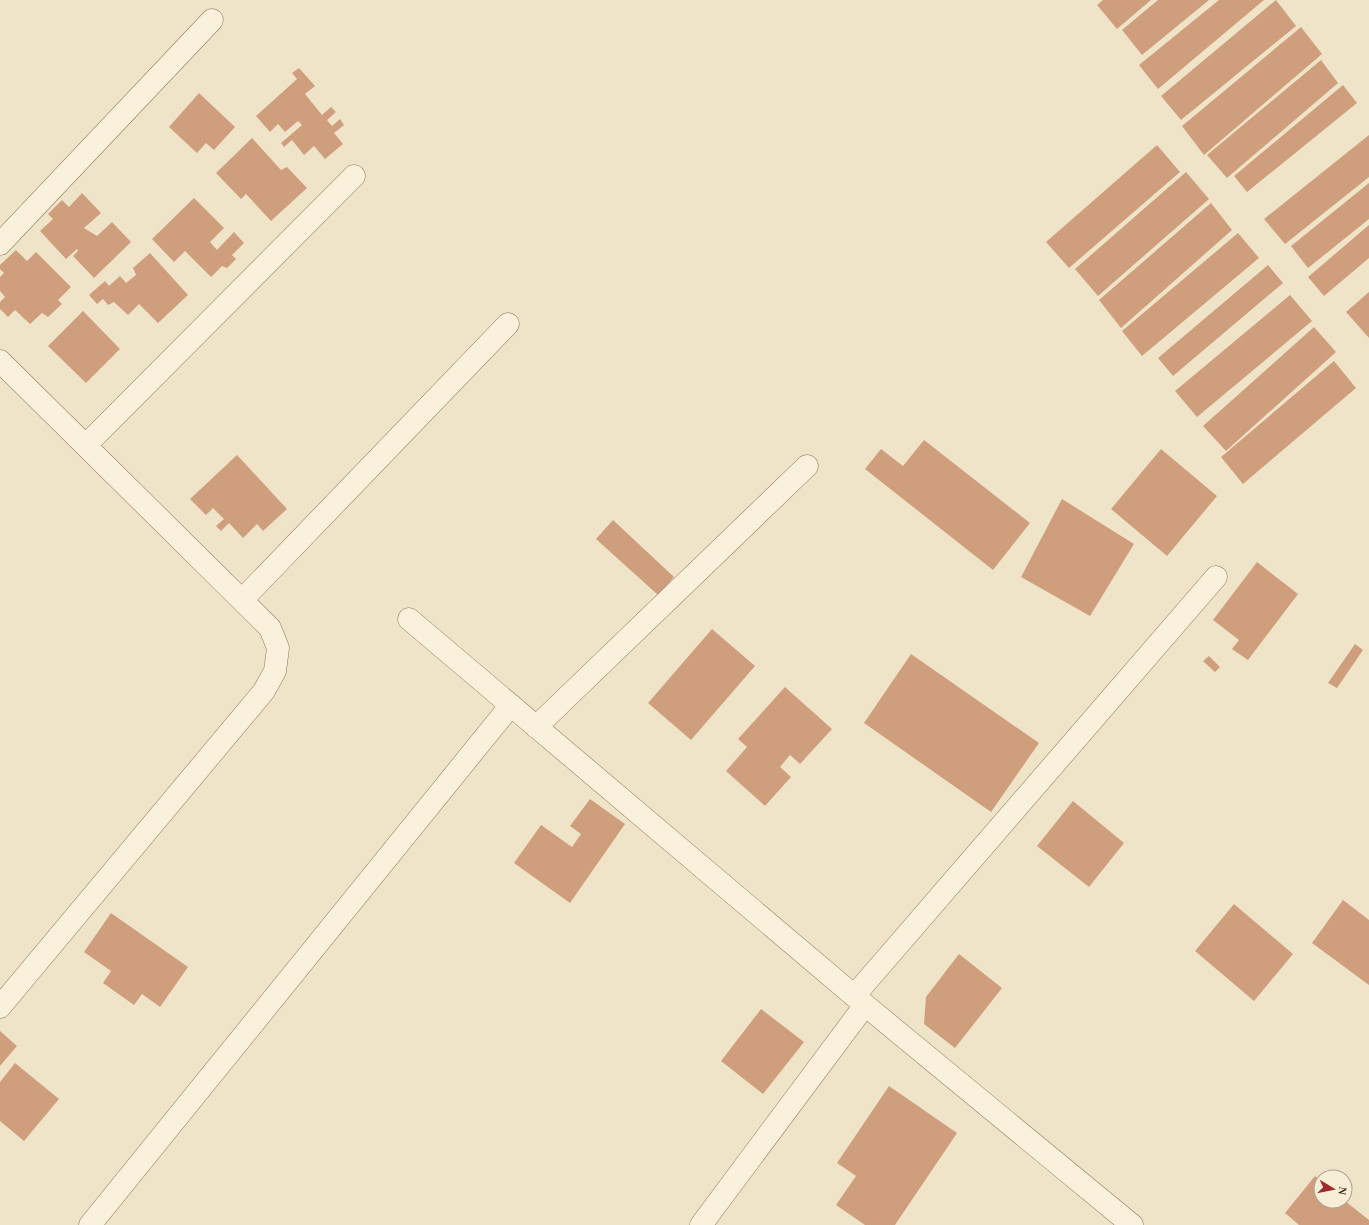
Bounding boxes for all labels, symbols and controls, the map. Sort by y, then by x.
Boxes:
north arrow [1313,1169,1353,1209]
text: N [1336,1186,1349,1196]

